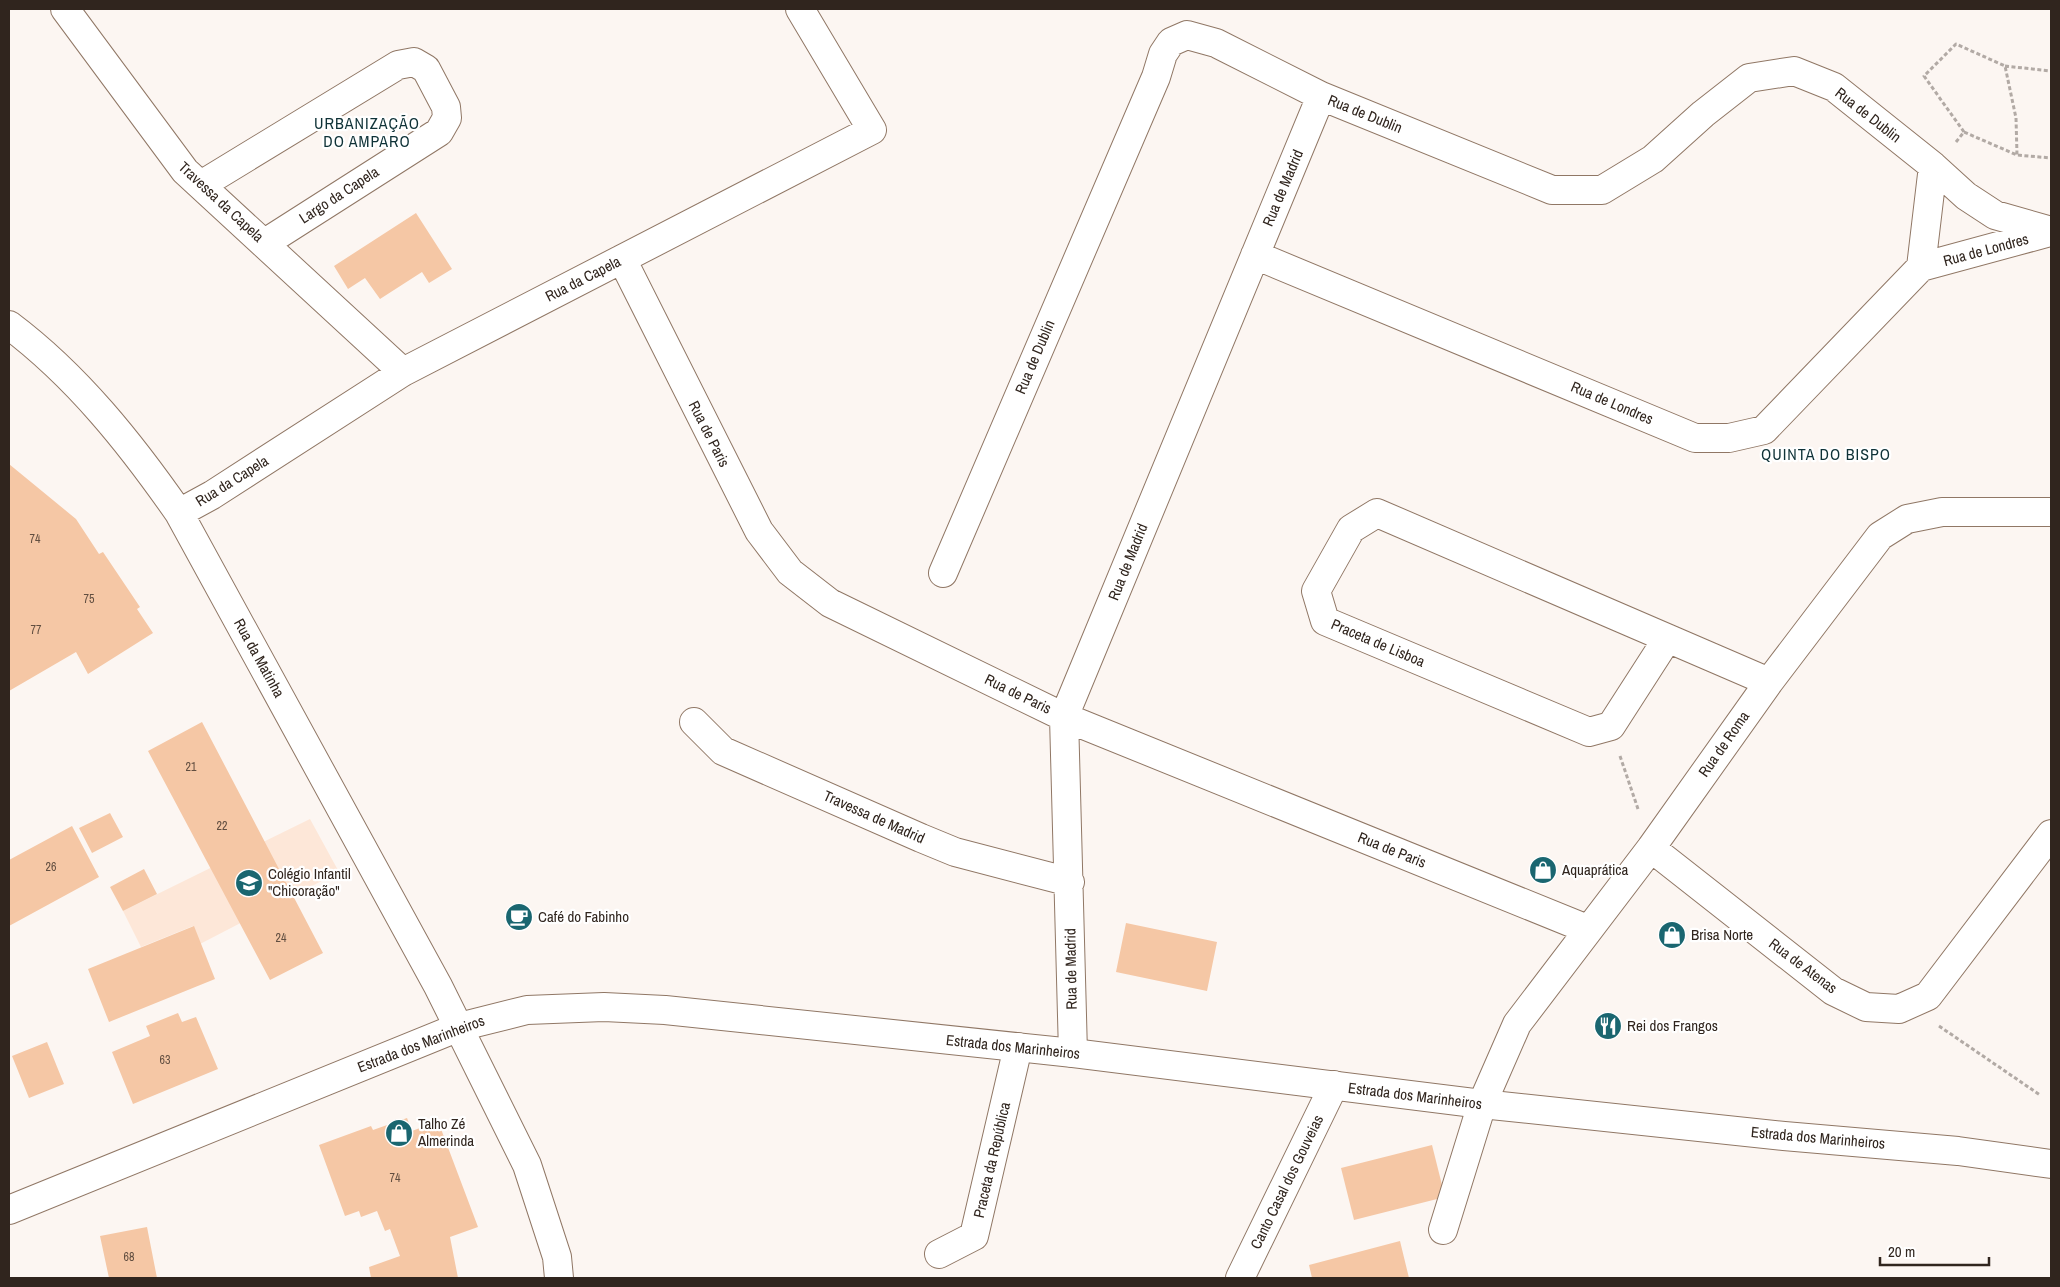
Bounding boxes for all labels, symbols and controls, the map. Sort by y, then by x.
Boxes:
street label: Rua de Dublin [1831,82,1906,147]
street label: Rua de Dublin [1325,89,1406,138]
district label: URBANIZAÇÃO DO AMPARO [314,112,420,152]
street label: Rua de Madrid [1257,146,1308,229]
street label: Travessa da Capela [174,157,269,247]
street label: Largo da Capela [295,161,383,228]
street label: Rua de Londres [1941,228,2031,271]
street label: Rua da Capela [541,251,624,307]
street label: Rua de Dublin [1010,317,1060,397]
street label: Rua de Londres [1568,376,1657,429]
street label: Rua de Paris [684,397,735,471]
district label: QUINTA DO BISPO [1761,443,1891,465]
street label: Rua da Capela [191,450,272,511]
street label: Rua de Madrid [1103,520,1153,603]
house number: 74 [30,531,41,547]
house number: 75 [84,591,95,607]
street label: Praceta de Lisboa [1328,613,1428,672]
street label: Rua da Matinha [229,614,290,701]
house number: 77 [31,622,42,638]
street label: Rua de Paris [981,668,1055,719]
street label: Rua de Roma [1693,706,1754,781]
house number: 21 [186,759,197,775]
street label: Travessa de Madrid [820,785,928,848]
house number: 22 [217,818,227,834]
street label: Rua de Paris [1355,826,1429,873]
shop icon: Aquaprática [1528,855,1558,885]
house number: 26 [46,859,56,875]
place label: Aquaprática [1561,859,1628,880]
place label: Colégio Infantil "Chicoração" [268,863,351,901]
school or university icon: Colégio Infantil "Chicoração" [234,868,264,898]
cafe icon: Café do Fabinho [504,902,534,932]
place label: Café do Fabinho [538,906,629,927]
shop icon: Brisa Norte [1657,920,1687,950]
place label: Brisa Norte [1691,924,1753,945]
street label: Rua de Madrid [1059,928,1082,1010]
house number: 24 [276,930,287,946]
street label: Rua de Atenas [1765,933,1842,998]
street label: Estrada dos Marinheiros [354,1010,487,1077]
restaurant icon: Rei dos Frangos [1593,1011,1623,1041]
place label: Rei dos Frangos [1627,1015,1718,1036]
street label: Estrada dos Marinheiros [945,1029,1081,1064]
house number: 63 [160,1052,170,1068]
street label: Estrada dos Marinheiros [1347,1077,1483,1114]
street label: Praceta da República [968,1100,1015,1220]
street label: Canto Casal dos Gouveias [1245,1111,1328,1252]
place label: Talho Zé Almerinda [417,1113,474,1151]
shop icon: Talho Zé Almerinda [384,1118,414,1148]
street label: Estrada dos Marinheiros [1750,1121,1886,1154]
house number: 74 [390,1170,401,1186]
scale bar [1880,1234,1989,1266]
text: 20 m [1888,1241,1915,1262]
house number: 68 [124,1249,134,1265]

